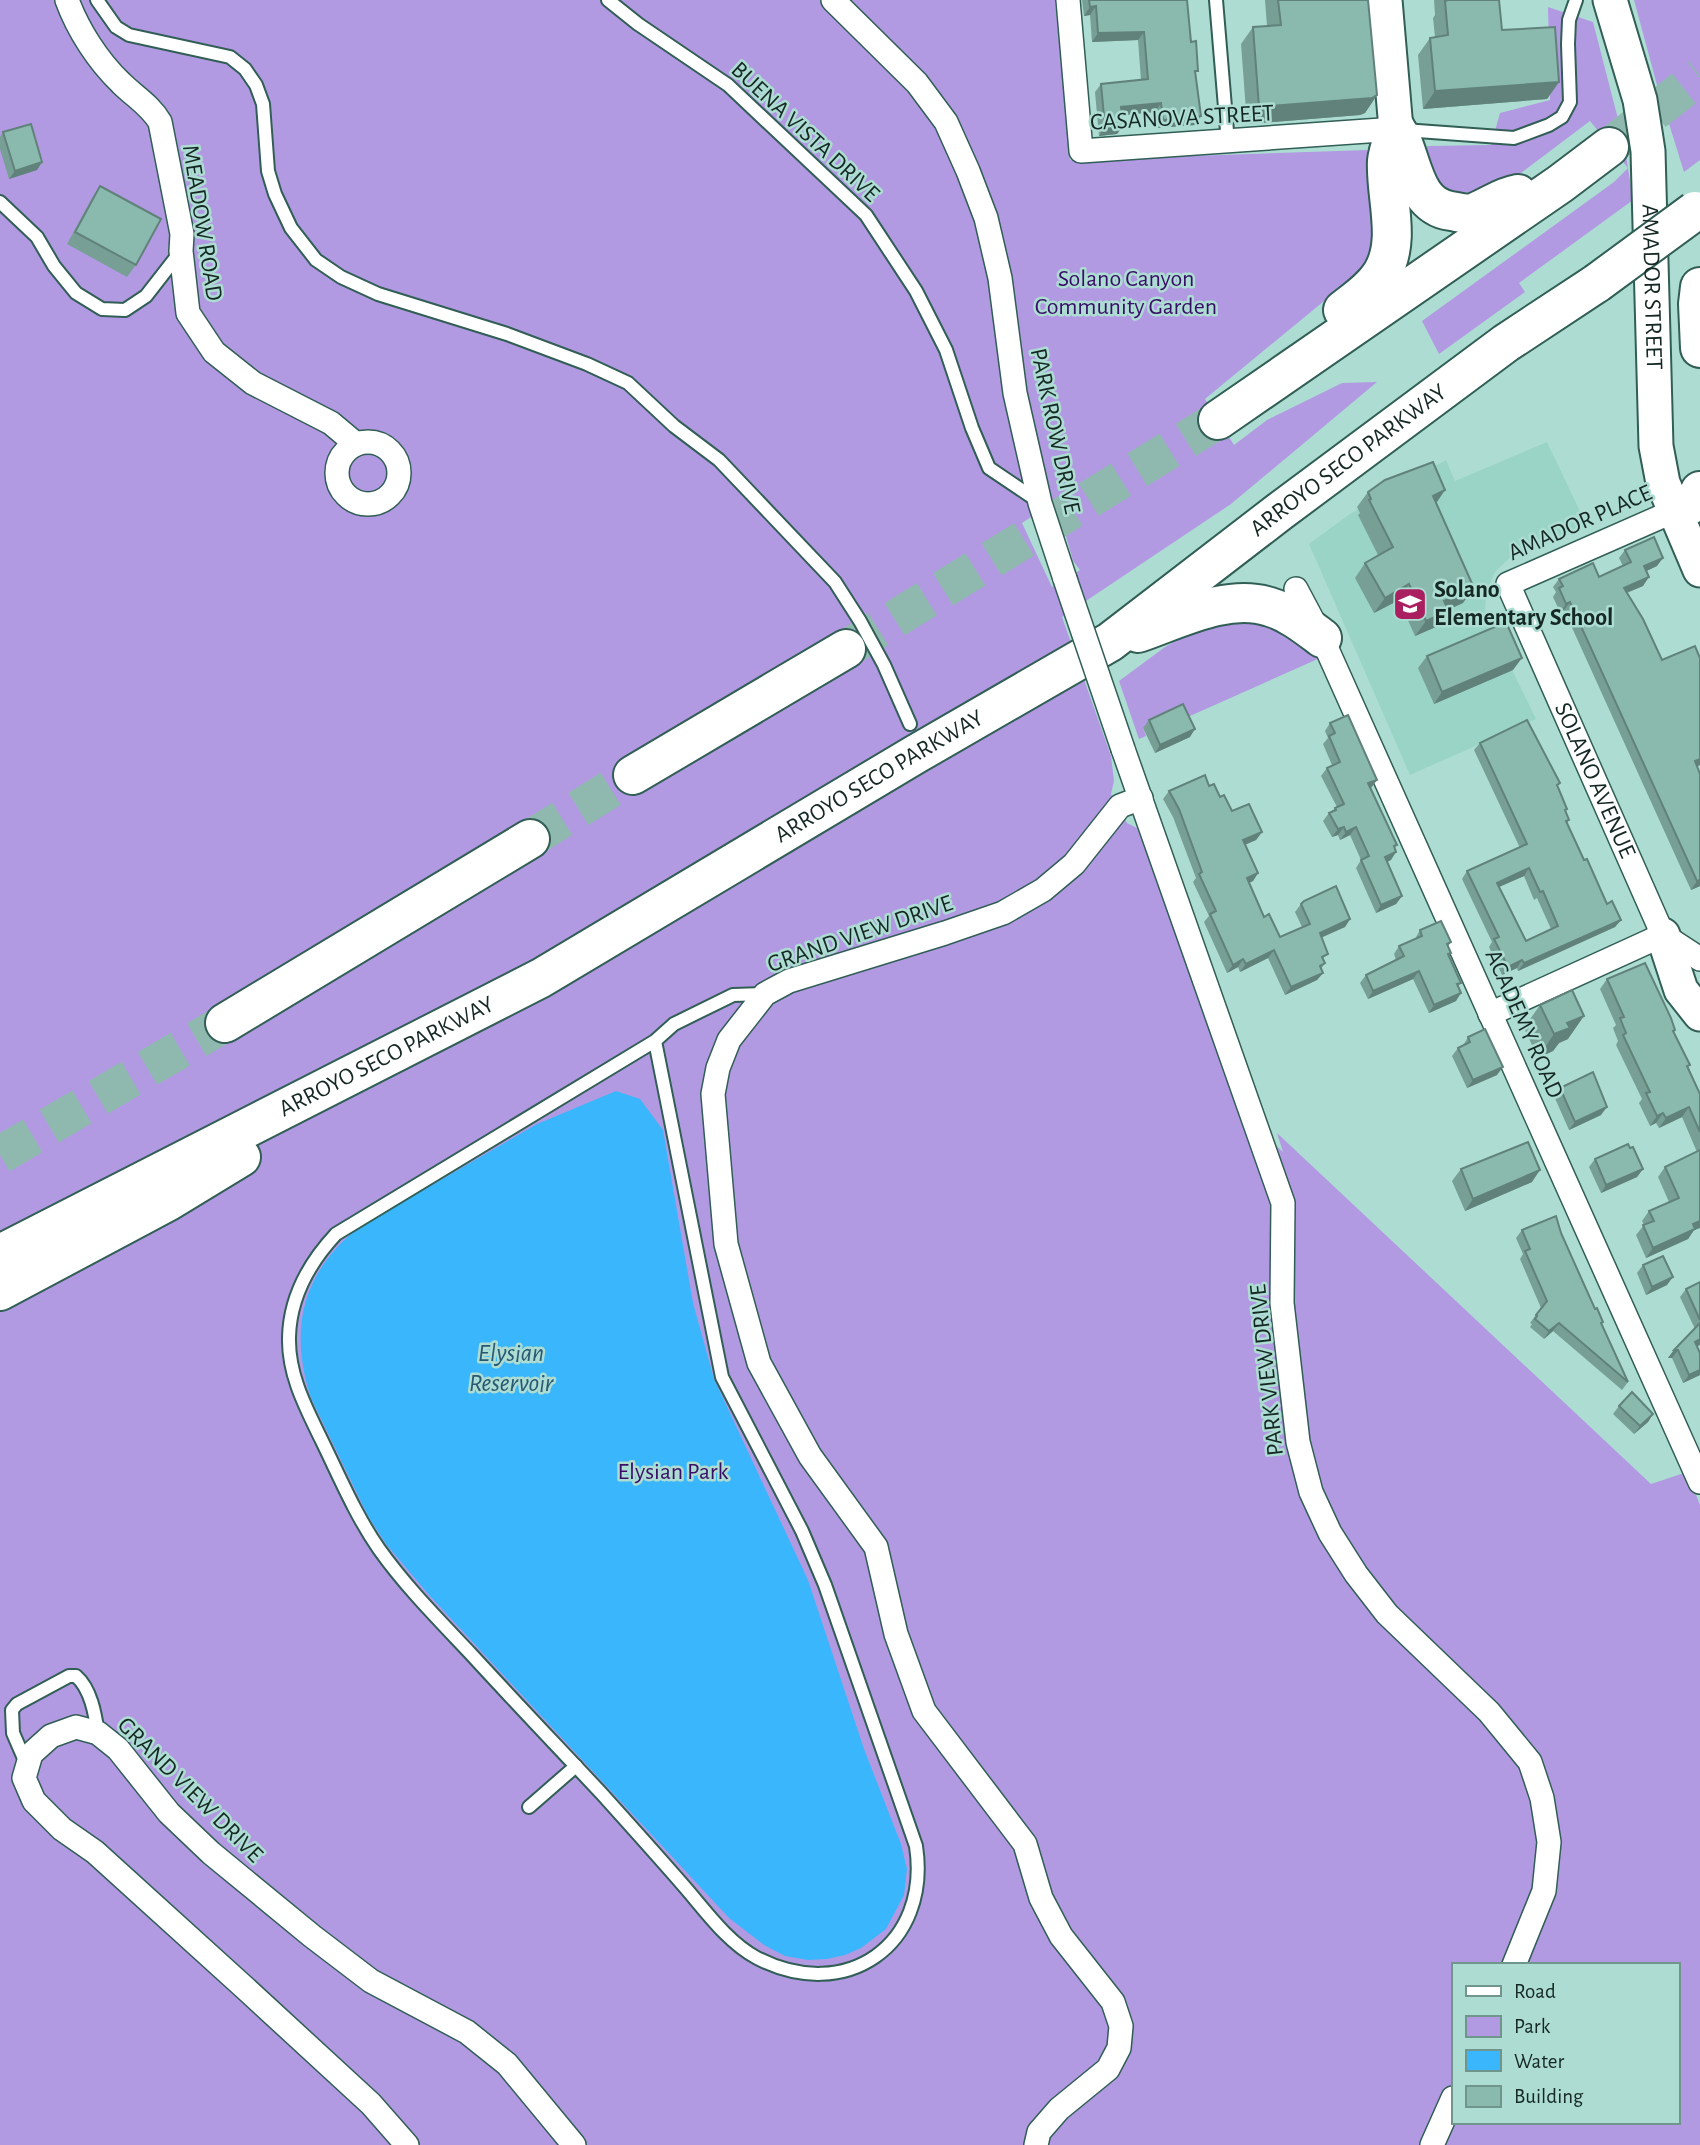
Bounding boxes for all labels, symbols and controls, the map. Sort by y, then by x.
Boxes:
street label: BUENA VISTA DRIVE [726,57,884,207]
street label: CASANOVA STREET [1089,101,1275,135]
street label: MEADOW ROAD [178,143,226,303]
street label: AMADOR STREET [1637,204,1666,370]
park label: Solano Canyon Community Garden [1035,267,1217,319]
street label: PARK ROW DRIVE [1026,346,1084,516]
street label: ARROYO SECO PARKWAY [1246,379,1451,541]
street label: AMADOR PLACE [1504,480,1656,565]
place label: Solano Elementary School [1434,578,1613,630]
school or university icon: Solano Elementary School [1391,585,1429,623]
street label: SOLANO AVENUE [1550,699,1640,862]
street label: ARROYO SECO PARKWAY [771,706,988,847]
street label: GRAND VIEW DRIVE [764,891,956,977]
street label: ACADEMY ROAD [1481,946,1567,1102]
street label: ARROYO SECO PARKWAY [275,992,498,1122]
street label: PARK VIEW DRIVE [1246,1283,1288,1457]
water label: Elysian Reservoir [469,1340,555,1396]
park label: Elysian Park [618,1460,729,1484]
street label: GRAND VIEW DRIVE [113,1713,267,1867]
legend [1452,1963,1679,2124]
text: Road [1514,1981,1556,2002]
text: Park [1514,2016,1551,2037]
text: Water [1514,2051,1564,2072]
text: Building [1514,2086,1584,2107]

